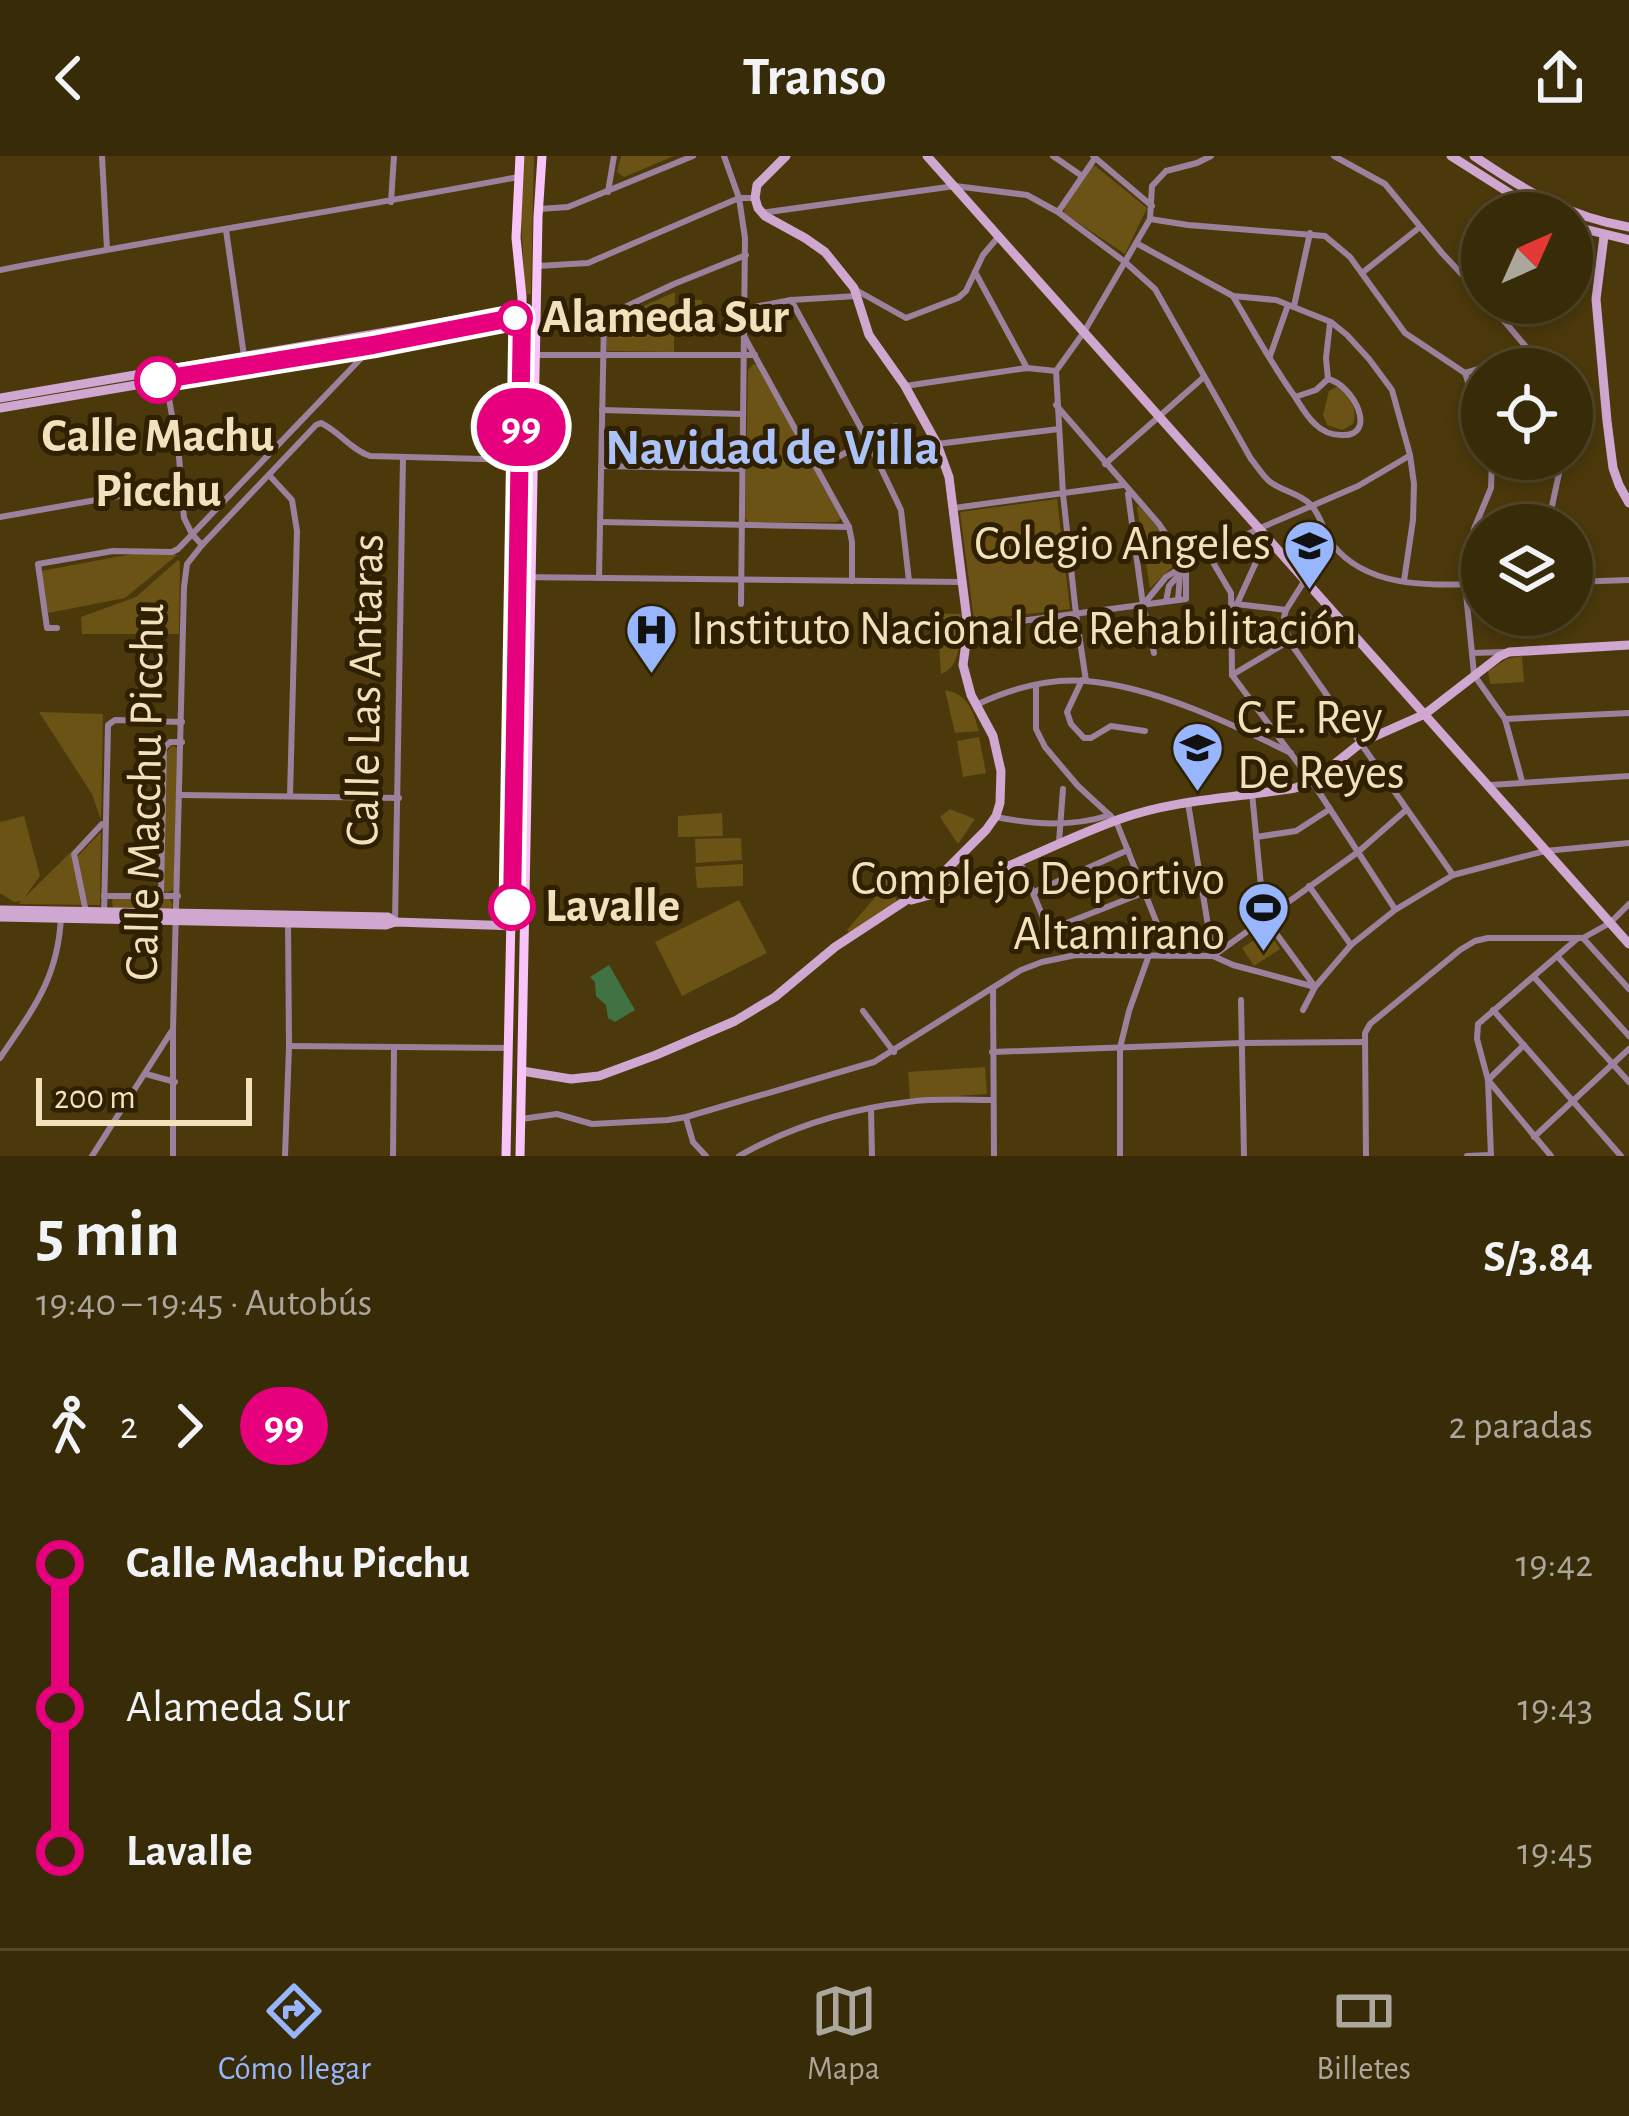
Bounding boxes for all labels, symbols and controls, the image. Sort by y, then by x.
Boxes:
icon: back [36,45,102,111]
icon: share [1527,45,1593,111]
text: Transo [743,51,886,105]
north arrow [1461,192,1593,324]
map controls [1461,192,1593,636]
place label: Alameda Sur [542,294,789,342]
marker: Alameda Sur [499,302,531,334]
button: locate [1461,348,1593,480]
marker: Calle Machu Picchu [136,358,180,402]
line badge: 99 [467,388,575,466]
text: 99 [501,406,541,448]
place label: Calle Machu Picchu [42,413,274,516]
district label: Navidad de Villa [605,423,939,474]
button: layers [1461,504,1593,636]
school or university icon: Colegio Angeles [1282,517,1338,591]
place label: Colegio Angeles [974,521,1271,569]
street label: Calle Las Antaras [339,533,393,847]
hospital icon: Instituto Nacional de Rehabilitación [624,602,680,676]
street label: Calle Macchu Picchu [119,603,173,981]
place label: Instituto Nacional de Rehabilitación [691,606,1357,654]
place label: C.E. Rey De Reyes [1237,695,1405,798]
school or university icon: C.E. Rey De Reyes [1170,719,1226,793]
place label: Complejo Deportivo Altamirano [851,856,1225,959]
sports icon: Complejo Deportivo Altamirano [1236,880,1292,954]
place label: Lavalle [545,883,680,931]
marker: Lavalle [490,885,534,929]
scale bar [36,1072,252,1125]
text: 200 m [54,1082,136,1115]
text: 5 min [36,1202,180,1268]
text: S/3.84 [1483,1235,1593,1280]
text: 19:40 – 19:45 · Autobús [36,1284,372,1323]
icon: walk [36,1393,102,1459]
icon: forward [156,1393,222,1459]
text: 99 [264,1405,304,1447]
text: 2 [120,1407,138,1446]
text: 2 paradas [1449,1407,1593,1446]
text: Calle Machu Picchu [126,1541,470,1586]
text: 19:42 [1516,1545,1593,1584]
text: Alameda Sur [126,1685,350,1730]
text: 19:43 [1517,1689,1593,1728]
text: Lavalle [126,1829,253,1874]
text: 19:45 [1517,1833,1593,1872]
tab: Cómo llegar [218,1978,371,2090]
tab: Mapa [807,1978,880,2090]
tab: Billetes [1316,1978,1411,2090]

